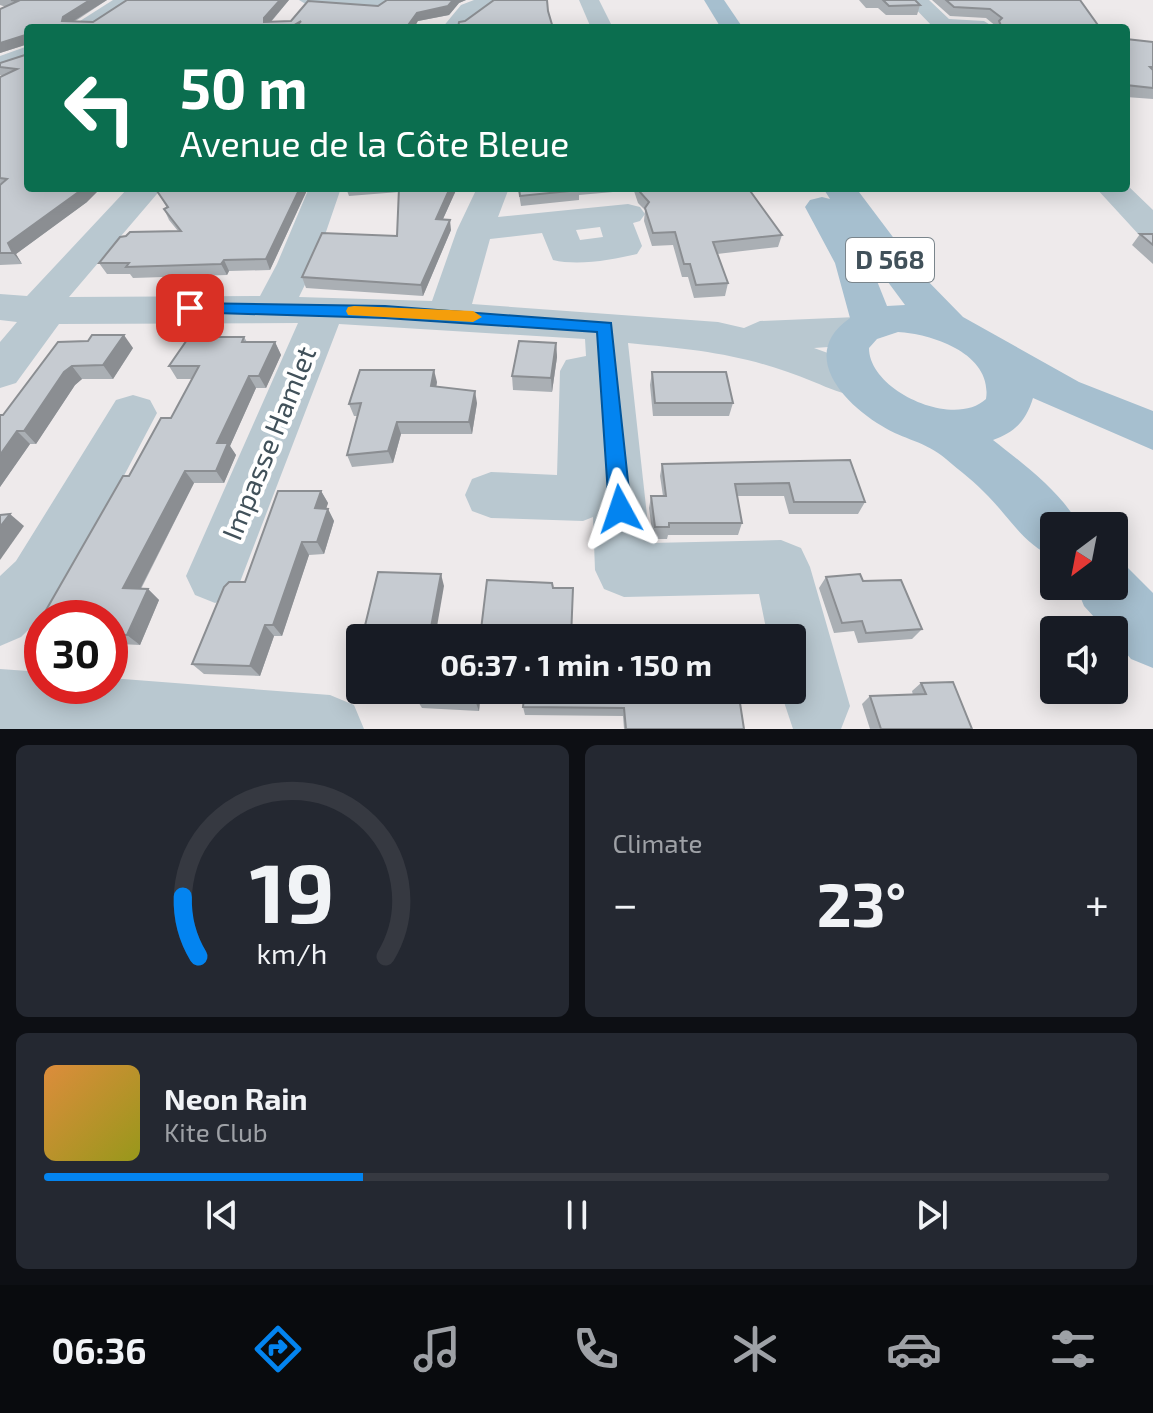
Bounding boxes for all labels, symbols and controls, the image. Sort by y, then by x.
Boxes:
text: 50 m [180,53,308,120]
icon: left [48,56,152,160]
text: Avenue de la Côte Bleue [180,121,569,164]
road number: D 568 [846,238,934,282]
pin [156,274,224,342]
icon: arrive [168,286,212,330]
street label: Impasse Hamlet [214,341,322,544]
position arrow [578,467,662,551]
north arrow [1040,512,1128,600]
map controls [1040,512,1128,704]
speed limit sign: 30 [24,600,128,704]
button: sound [1040,616,1128,704]
text: 06:37 · 1 min · 150 m [440,646,712,682]
text: Climate [613,827,702,858]
text: 19 [250,840,335,940]
text: 23° [817,867,906,939]
text: − [613,876,638,929]
text: + [1085,876,1109,929]
text: km/h [257,935,328,970]
text: Neon Rain [164,1080,308,1116]
text: Kite Club [164,1116,268,1147]
icon: previous [200,1193,244,1237]
icon: pause [555,1193,599,1237]
icon: next [910,1193,954,1237]
icon: directions [250,1321,306,1377]
icon: music [409,1321,465,1377]
icon: phone [568,1321,624,1377]
icon: climate [727,1321,783,1377]
icon: car [886,1321,942,1377]
icon: filters [1045,1321,1101,1377]
text: 06:36 [52,1328,146,1371]

